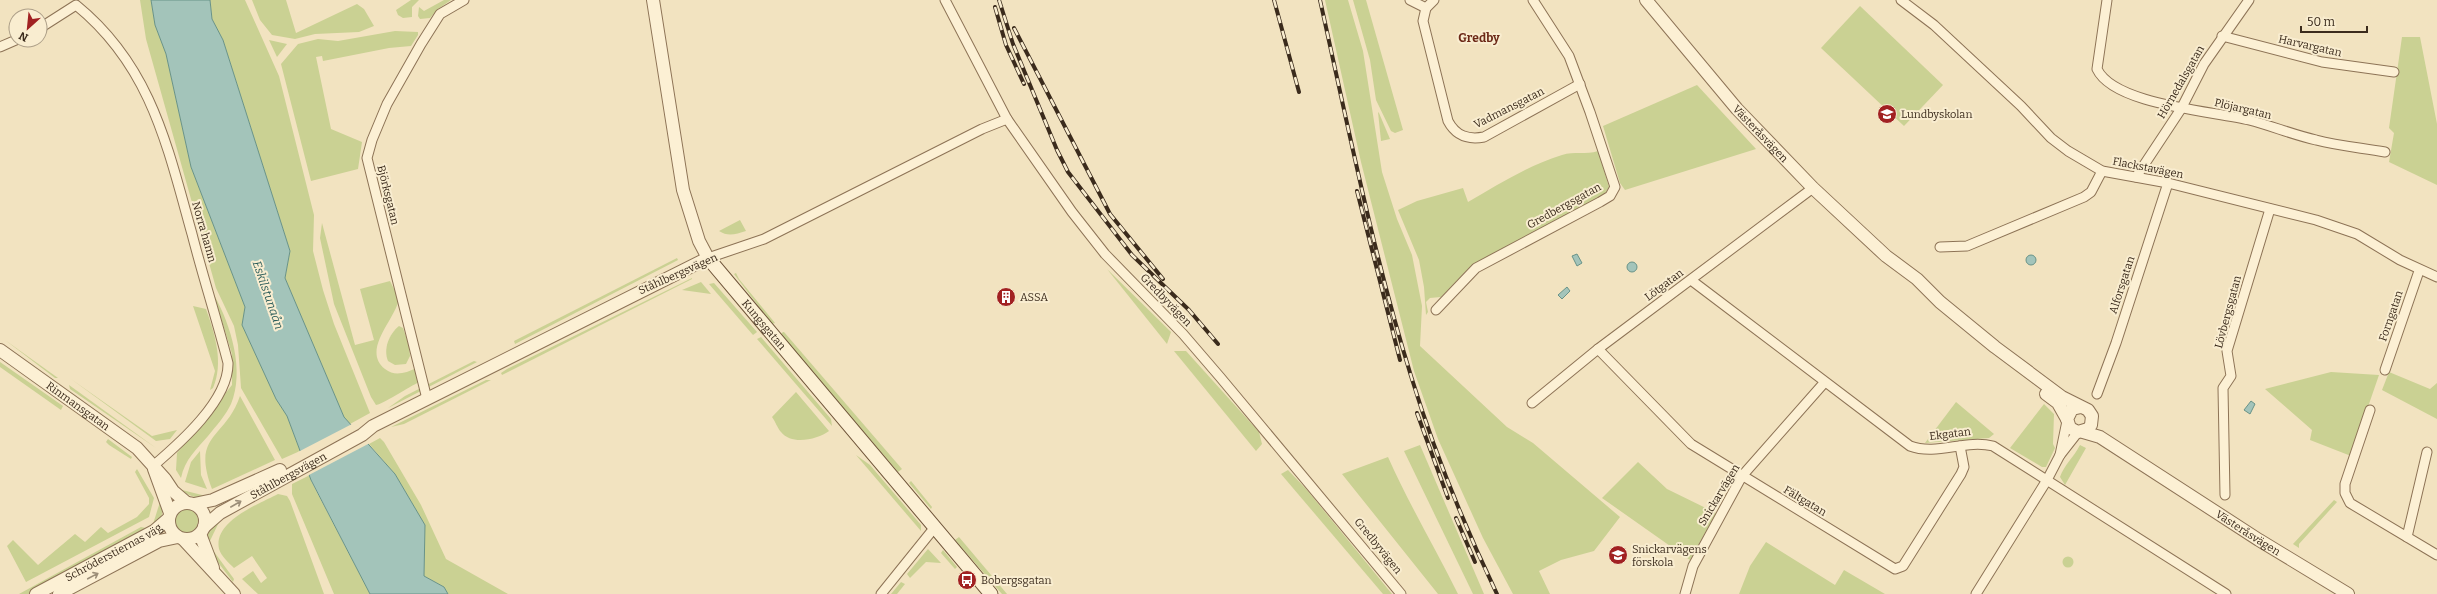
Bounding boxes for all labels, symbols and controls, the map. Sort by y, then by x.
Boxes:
north arrow [8,8,48,48]
scale bar [2301,8,2367,34]
text: 50 m [2307,15,2336,29]
text: N [17,29,30,44]
district label: Gredby [1458,31,1500,45]
street label: Harvargatan [2277,32,2343,60]
street label: Hörnedalsgatan [2155,43,2207,121]
street label: Vadmansgatan [1472,85,1546,131]
street label: Plöjargatan [2213,96,2273,122]
street label: Västeråsvägen [1730,102,1791,165]
school or university icon: Lundbyskolan [1876,103,1898,125]
place label: Lundbyskolan [1901,108,1972,121]
street label: Flackstavägen [2111,155,2185,181]
street label: Björksgatan [374,164,402,226]
street label: Gredbergsgatan [1525,180,1603,232]
street label: Norra hamn [189,200,219,264]
street label: Ståhlbergsvägen [636,251,720,297]
street label: Alforsgatan [2107,255,2137,315]
water label: Eskilstunaån [250,259,286,331]
street label: Lötgatan [1642,266,1686,304]
street label: Gredbyvägen [1138,271,1194,329]
street label: Lövbergsgatan [2212,274,2244,350]
building icon: ASSA [995,286,1017,308]
street label: Forngatan [2376,289,2406,343]
place label: ASSA [1020,291,1048,304]
street label: Kungsgatan [739,297,789,352]
street label: Rinmansgatan [44,379,112,433]
street label: Ekgatan [1929,425,1971,443]
street label: Ståhlbergsvägen [248,449,329,502]
street label: Snickarvägen [1696,462,1742,528]
street label: Fältgatan [1781,483,1829,519]
one-way arrow [230,499,242,507]
street label: Västeråsvägen [2213,507,2283,558]
street label: Gredbyvägen [1352,515,1404,577]
street label: Schröderstiernas väg [63,521,165,584]
place label: Snickarvägens förskola [1632,543,1707,569]
school or university icon: Snickarvägens förskola [1607,544,1629,566]
bus stop icon: Bobergsgatan [956,569,978,591]
one-way arrow [87,572,99,579]
place label: Bobergsgatan [981,574,1052,587]

